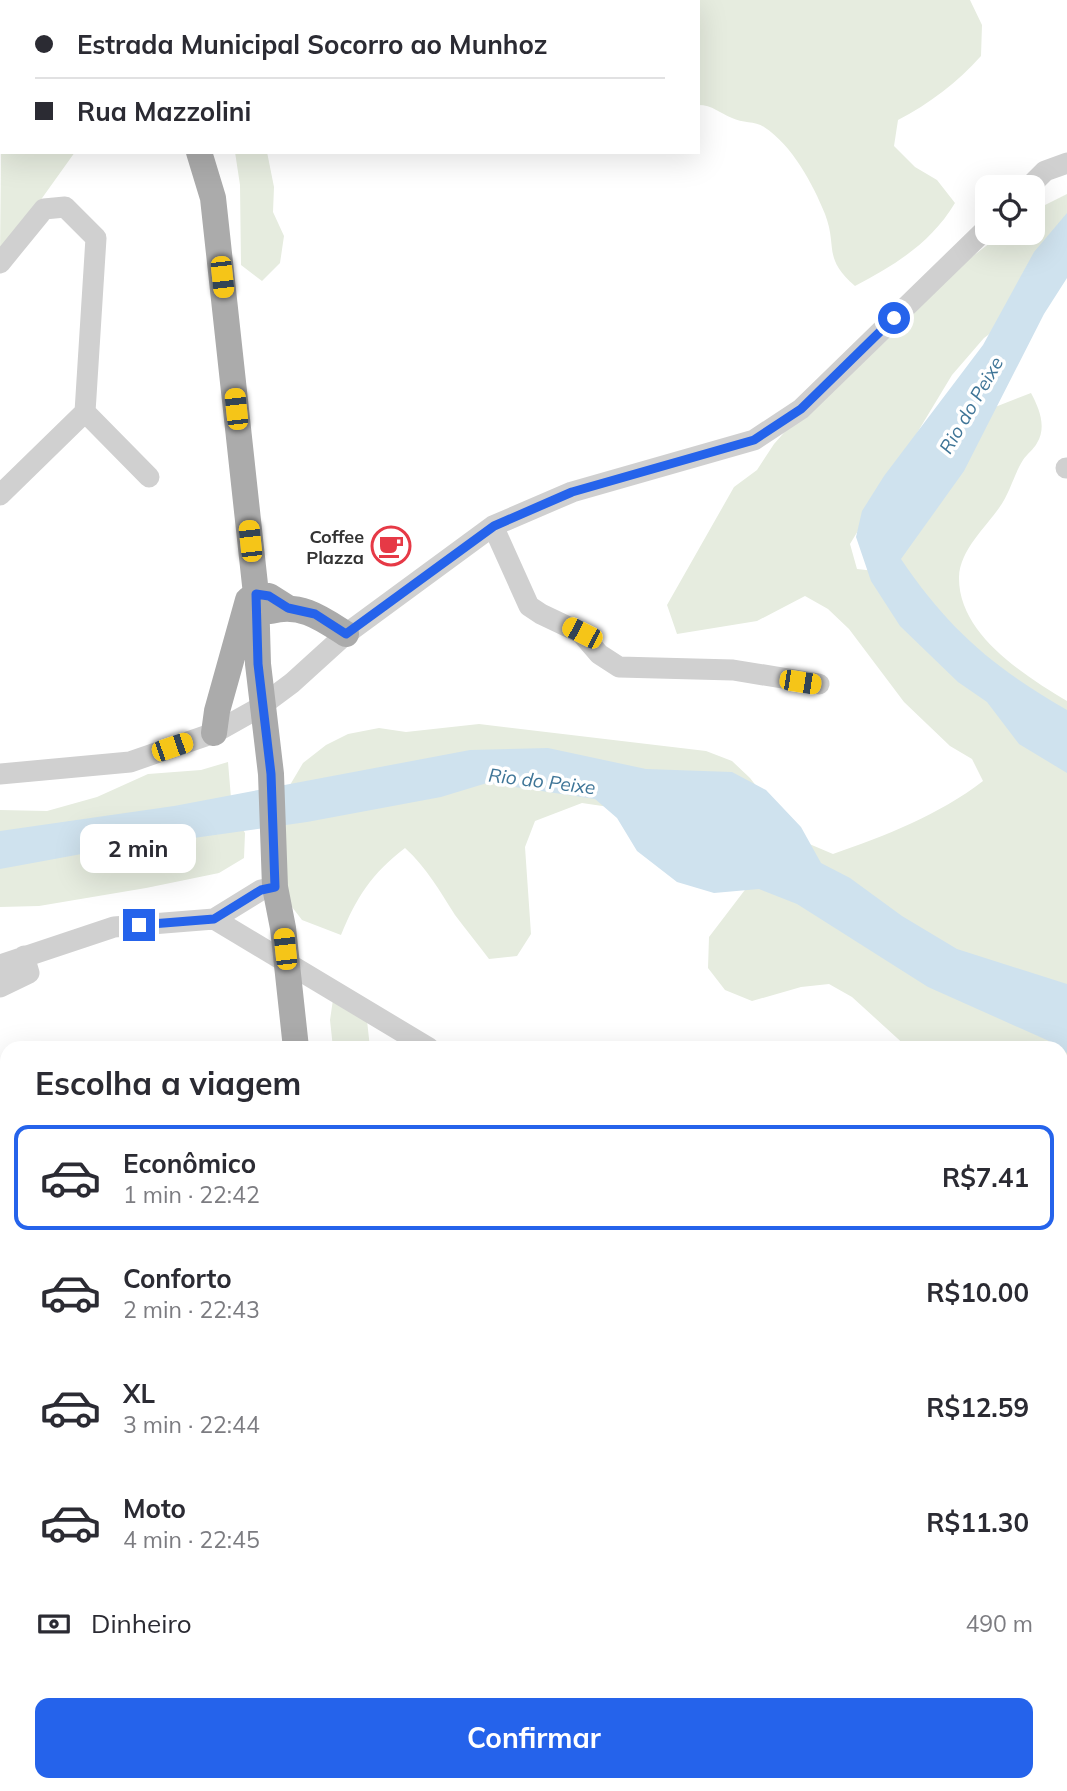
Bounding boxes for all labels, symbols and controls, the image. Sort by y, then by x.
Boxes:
text: Estrada Municipal Socorro ao Munhoz [77,28,547,61]
text: Rua Mazzolini [77,95,251,128]
map controls [975,175,1045,245]
button: locate [975,175,1045,245]
car [210,255,235,299]
route start [878,302,910,334]
water label: Rio do Peixe [934,352,1008,458]
car [224,387,249,431]
car [238,519,263,563]
place label: Coffee Plazza [306,525,364,569]
cafe icon: Coffee Plazza [370,525,412,567]
car [559,614,606,652]
car [778,668,823,696]
car [149,730,196,764]
water label: Rio do Peixe [487,763,597,799]
callout: 2 min [81,824,197,872]
text: 2 min [108,834,168,863]
route end [123,909,155,941]
car [273,927,298,971]
text: Escolha a viagem [35,1063,301,1103]
icon: car [39,1146,102,1209]
text: Econômico [123,1147,256,1180]
text: R$7.41 [942,1161,1029,1194]
text: 1 min · 22:42 [123,1180,260,1209]
icon: car [39,1261,102,1324]
text: Conforto [123,1262,232,1295]
text: R$10.00 [926,1276,1029,1309]
text: 2 min · 22:43 [123,1295,260,1324]
icon: car [39,1376,102,1439]
text: XL [123,1377,155,1410]
text: R$12.59 [926,1391,1029,1424]
text: 3 min · 22:44 [123,1410,260,1439]
icon: car [39,1491,102,1554]
text: Moto [123,1492,186,1525]
text: R$11.30 [926,1506,1029,1539]
text: 4 min · 22:45 [123,1525,260,1554]
icon: cash [35,1605,73,1643]
text: Dinheiro [91,1607,192,1640]
text: 490 m [965,1609,1033,1638]
button: Confirmar [35,1698,1033,1778]

